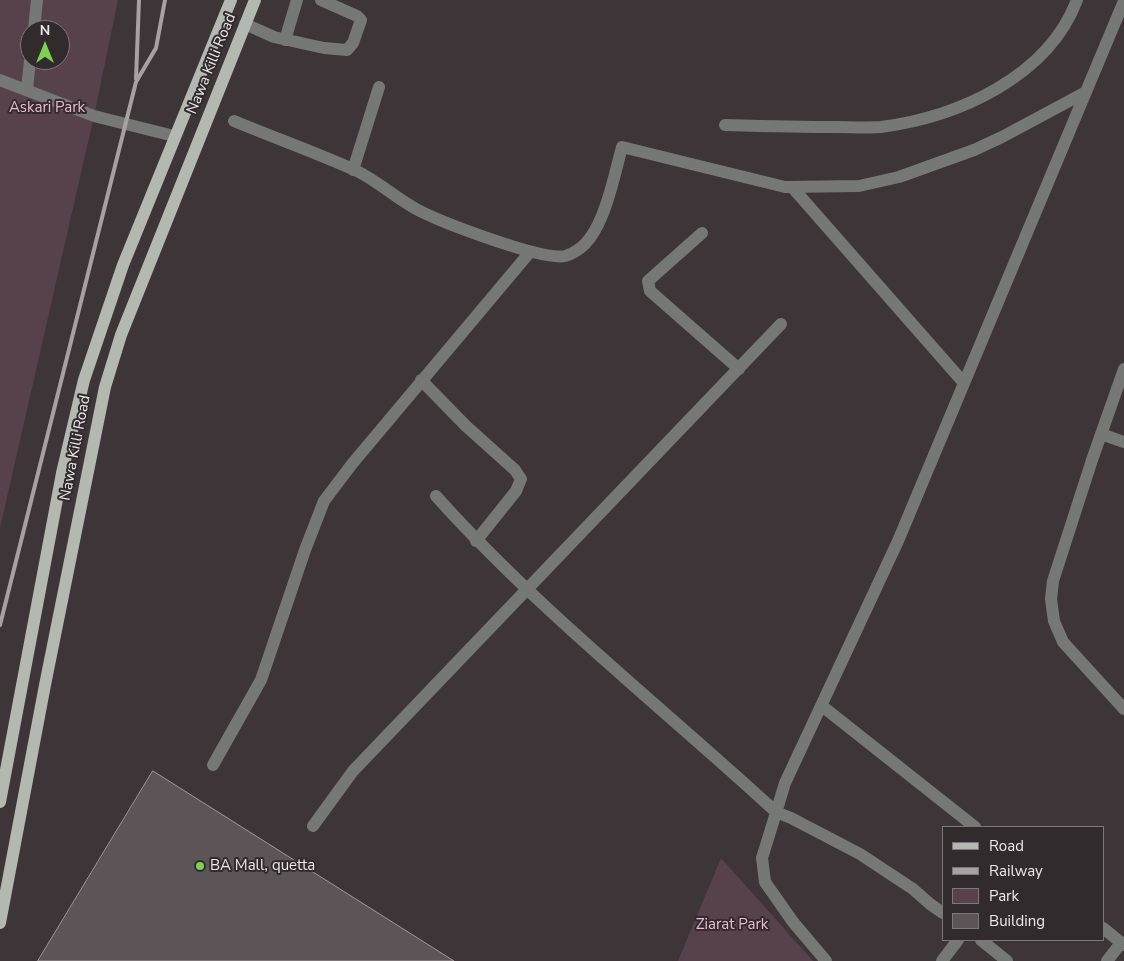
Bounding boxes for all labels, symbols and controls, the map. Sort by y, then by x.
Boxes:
street label: Nawa Killi Road [184,11,240,117]
north arrow [20,20,70,70]
text: N [40,21,50,40]
park label: Askari Park [9,99,85,117]
street label: Nawa Killi Road [57,394,95,502]
legend [942,826,1104,941]
text: Road [989,836,1024,856]
place label: BA Mall, quetta [210,857,315,875]
marker: BA Mall, quetta [194,860,206,872]
text: Railway [989,861,1043,881]
text: Park [989,886,1019,906]
text: Building [989,911,1045,931]
park label: Ziarat Park [696,916,768,934]

